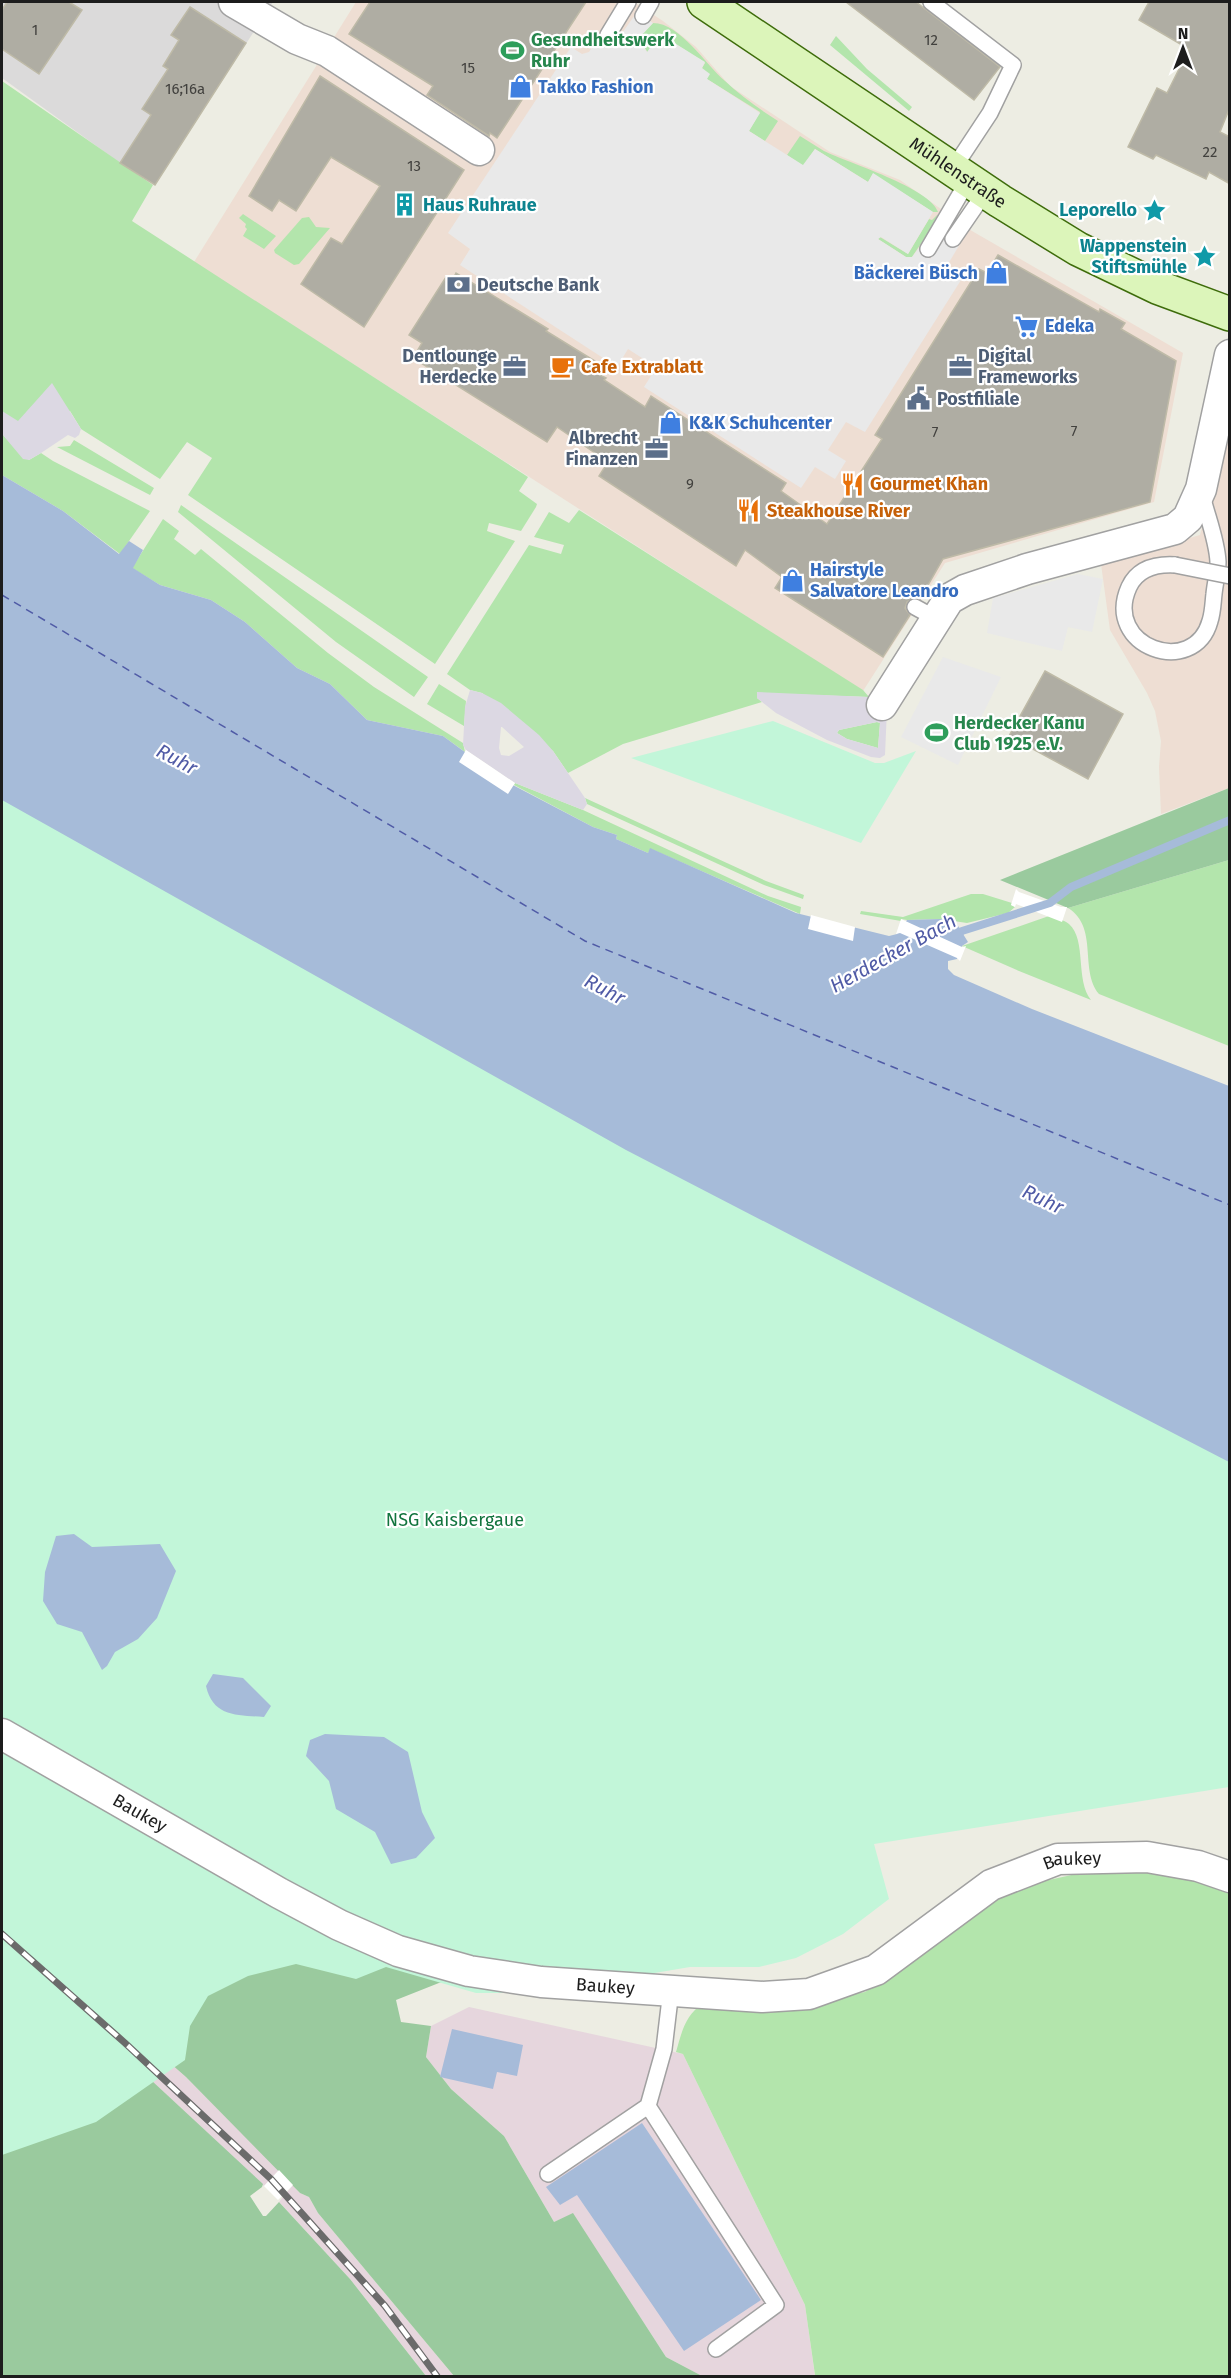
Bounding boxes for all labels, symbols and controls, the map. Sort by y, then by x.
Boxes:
north arrow [1153,18,1213,78]
house number: 1 [32,21,38,39]
text: N [1178,24,1188,43]
place label: Gesundheitswerk Ruhr [531,29,675,72]
house number: 12 [924,31,938,49]
sports icon: Gesundheitswerk Ruhr [500,37,526,63]
house number: 15 [461,59,475,77]
shop icon: Takko Fashion [507,74,533,100]
place label: Takko Fashion [538,76,654,98]
house number: 16;16a [165,80,205,98]
street label: Mühlenstraße [905,132,1010,213]
house number: 22 [1203,143,1217,161]
house number: 13 [407,157,421,175]
building icon: Haus Ruhraue [392,192,418,218]
place label: Haus Ruhraue [423,194,537,216]
place icon: Leporello [1142,197,1168,223]
place label: Leporello [1059,199,1137,221]
place label: Wappenstein Stiftsmühle [1080,235,1187,278]
place icon: Wappenstein Stiftsmühle [1192,243,1218,269]
shop icon: Bäckerei Büsch [983,260,1009,286]
place label: Bäckerei Büsch [854,262,978,284]
bank icon: Deutsche Bank [446,272,472,298]
place label: Deutsche Bank [477,274,600,296]
supermarket icon: Edeka [1014,313,1040,339]
place label: Edeka [1045,315,1095,337]
place label: Dentlounge Herdecke [402,345,497,388]
place label: Digital Frameworks [978,345,1078,388]
office icon: Dentlounge Herdecke [502,353,528,379]
office icon: Digital Frameworks [947,353,973,379]
cafe icon: Cafe Extrablatt [550,354,576,380]
place label: Cafe Extrablatt [581,356,704,378]
public building icon: Postfiliale [906,386,932,412]
place label: Postfiliale [937,388,1020,410]
shop icon: K&K Schuhcenter [658,410,684,436]
place label: K&K Schuhcenter [689,412,833,434]
house number: 7 [1071,422,1078,440]
house number: 7 [932,423,939,441]
place label: Albrecht Finanzen [566,427,639,470]
office icon: Albrecht Finanzen [643,435,669,461]
restaurant icon: Gourmet Khan [839,471,865,497]
place label: Gourmet Khan [870,473,988,495]
house number: 9 [686,475,694,493]
restaurant icon: Steakhouse River [736,498,762,524]
place label: Steakhouse River [767,500,911,522]
place label: Hairstyle Salvatore Leandro [810,559,959,602]
shop icon: Hairstyle Salvatore Leandro [779,567,805,593]
place label: Herdecker Kanu Club 1925 e.V. [954,712,1085,755]
sports icon: Herdecker Kanu Club 1925 e.V. [923,720,949,746]
water label: Ruhr [152,738,203,780]
water label: Herdecker Bach [826,908,960,998]
water label: Ruhr [580,968,631,1010]
water label: Ruhr [1019,1179,1069,1219]
park label: NSG Kaisbergaue [386,1509,524,1531]
street label: Baukey [109,1789,171,1837]
street label: Baukey [1040,1847,1102,1875]
street label: Baukey [575,1973,636,1999]

